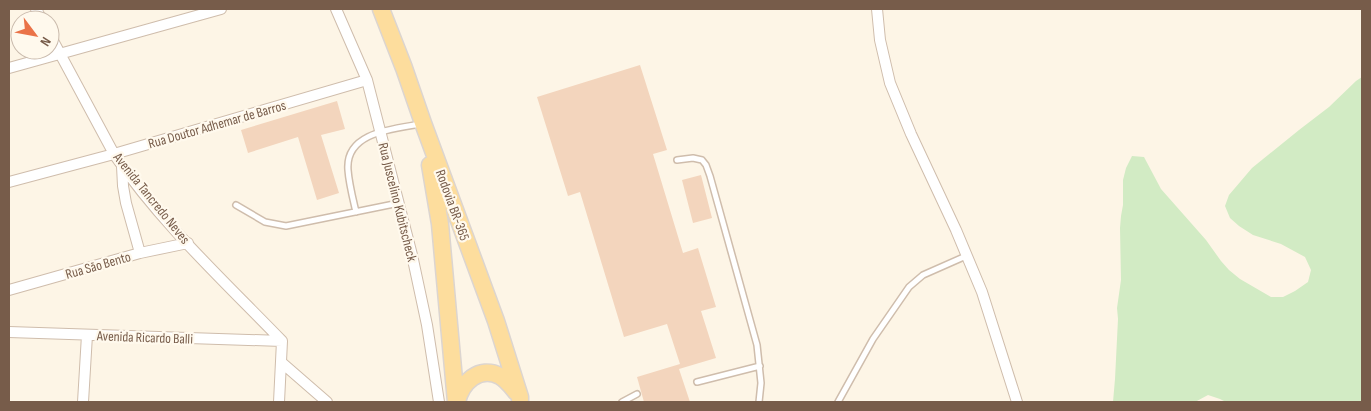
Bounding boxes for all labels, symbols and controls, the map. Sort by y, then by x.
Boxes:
north arrow [10,10,60,60]
text: N [36,34,55,49]
street label: Rua Doutor Adhemar de Barros [146,97,288,152]
street label: Rua Juscelino Kubitscheck [374,141,421,264]
street label: Avenida Tancredo Neves [109,149,194,247]
street label: Rodovia BR-365 [432,167,473,243]
street label: Rua São Bento [63,248,133,283]
street label: Avenida Ricardo Balli [96,327,193,348]

